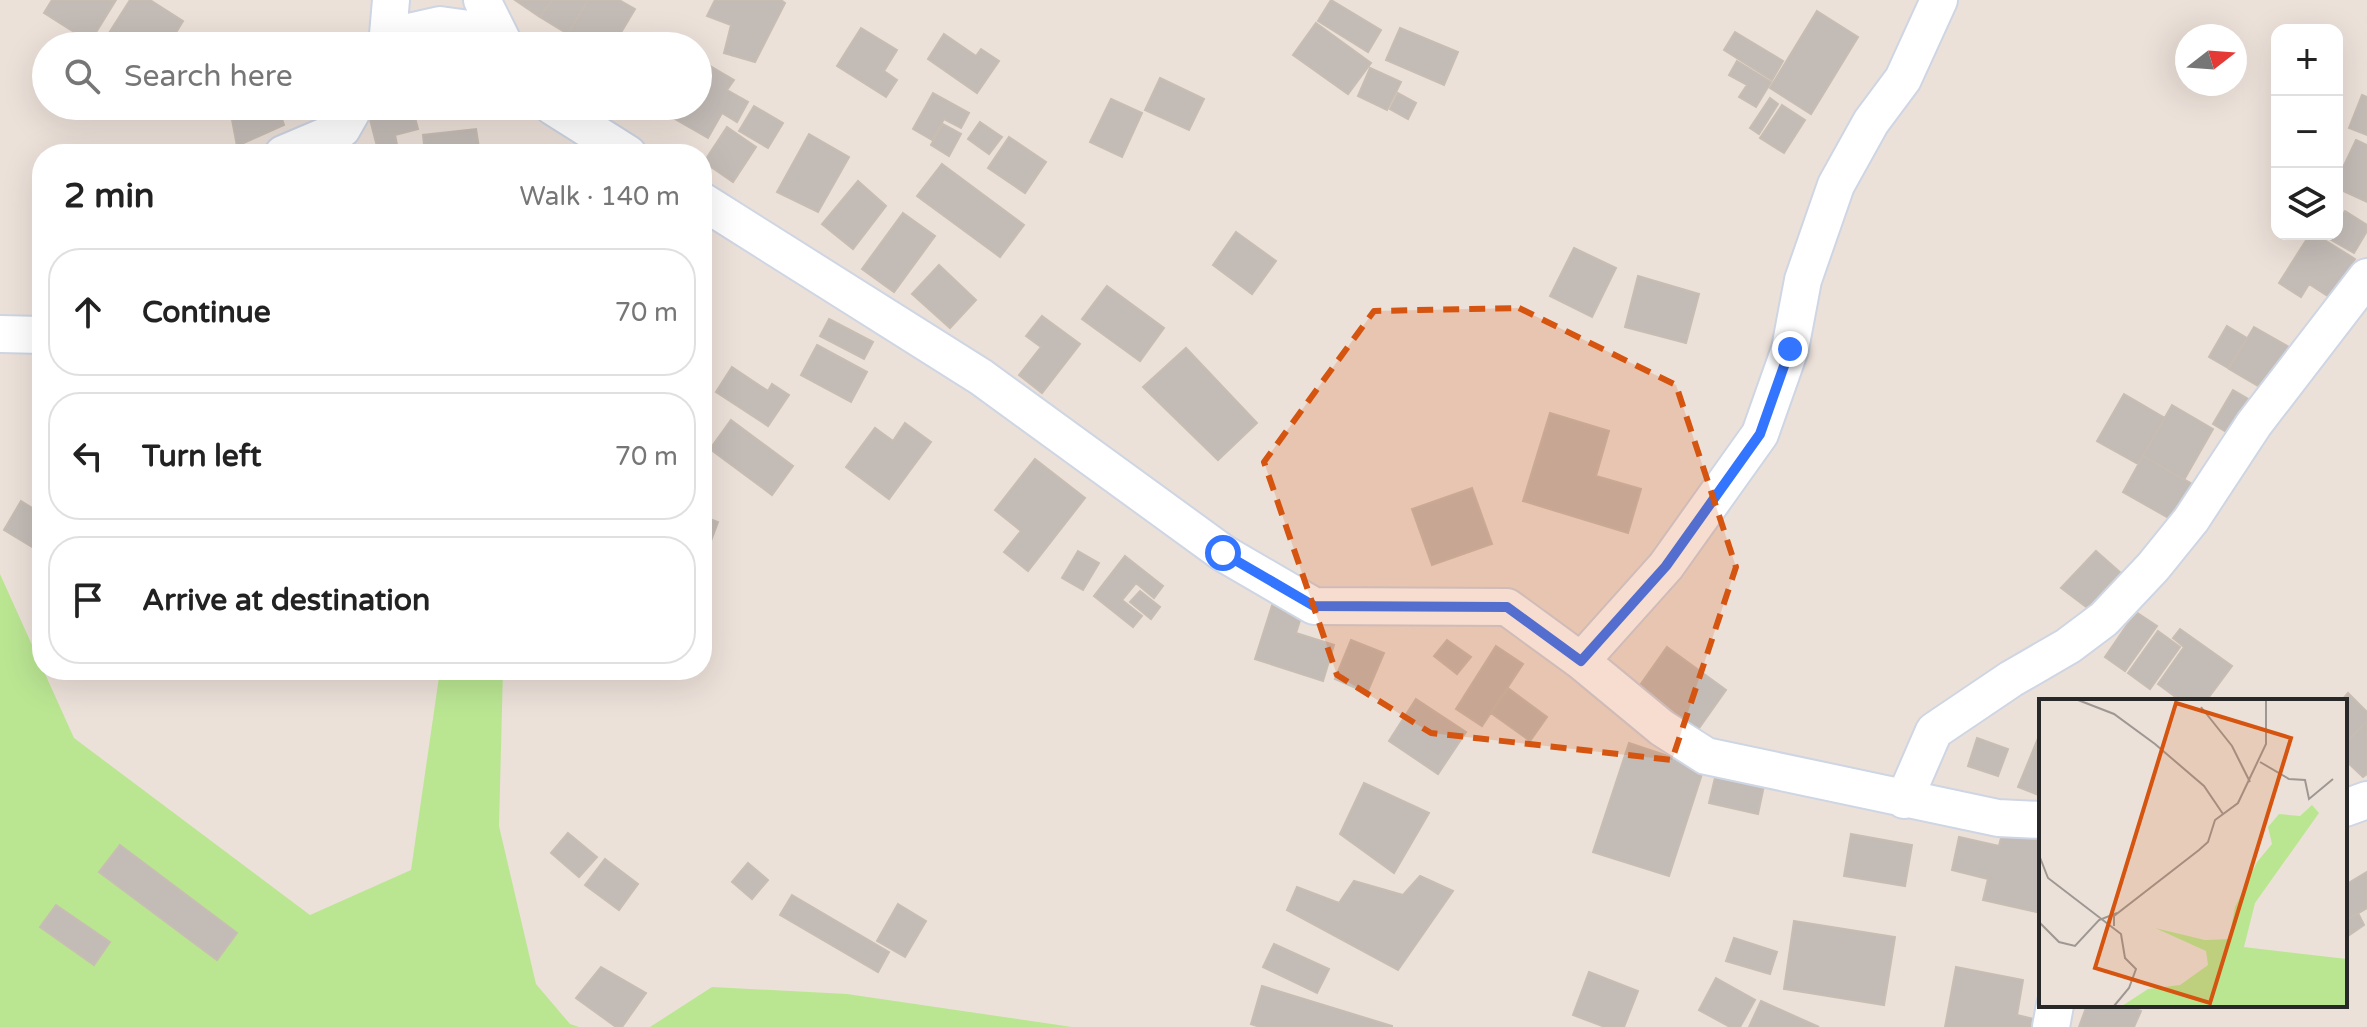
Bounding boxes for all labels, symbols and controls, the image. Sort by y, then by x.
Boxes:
north arrow [2175,24,2247,96]
map controls [2271,24,2343,240]
button: + [2271,24,2343,96]
search box [32,32,712,120]
icon: search [60,54,104,98]
text: Search here [124,58,293,95]
button: − [2271,96,2343,168]
button: layers [2271,168,2343,240]
text: 2 min [64,176,155,217]
text: Walk · 140 m [520,181,680,212]
icon: ahead [66,290,110,334]
text: Continue [142,294,271,331]
text: 70 m [615,297,678,328]
route end [1772,331,1808,367]
icon: left [66,434,110,478]
text: Turn left [142,438,261,475]
text: 70 m [615,441,678,472]
route start [1205,535,1241,571]
icon: arrive [66,578,110,622]
text: Arrive at destination [142,582,430,619]
inset map [2039,699,2347,1007]

